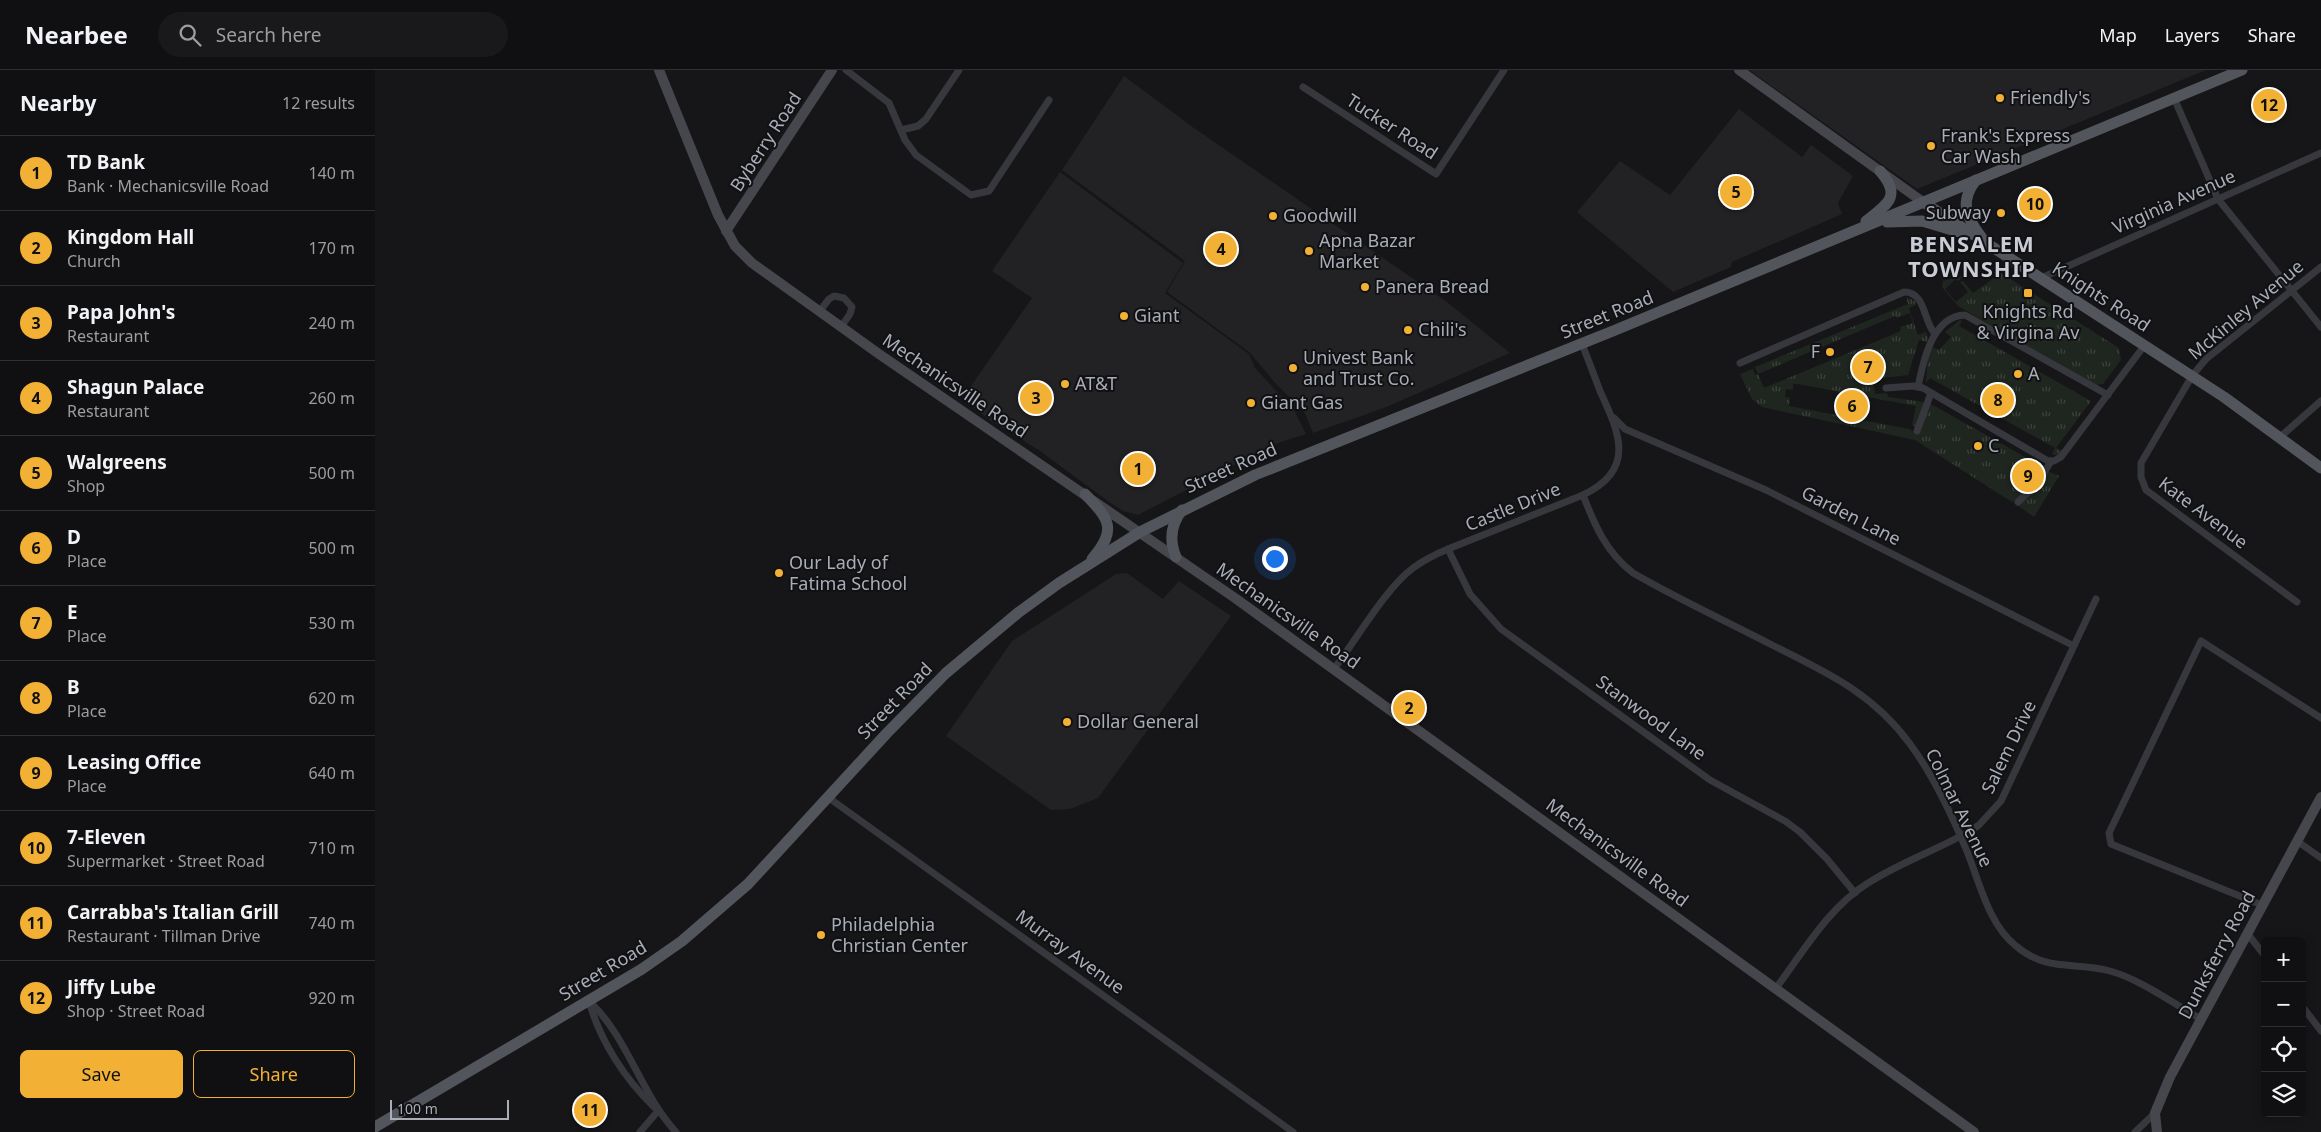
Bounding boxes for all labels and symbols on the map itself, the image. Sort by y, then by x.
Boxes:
place label: Friendly's [2010,85,2090,109]
pin: 12 [2253,86,2285,124]
street label: Byberry Road [724,87,806,196]
street label: Tucker Road [1342,88,1443,165]
marker: Friendly's [1994,92,2006,104]
place label: Frank's Express Car Wash [1941,123,2070,168]
marker: Frank's Express Car Wash [1925,140,1937,152]
street label: Virginia Avenue [2108,163,2239,239]
pin: 5 [1720,173,1752,211]
pin: 10 [2019,185,2051,223]
place label: Subway [1926,200,1992,224]
place label: Goodwill [1283,203,1357,227]
marker: Subway [1995,207,2007,219]
marker: Goodwill [1267,210,1279,222]
place label: Apna Bazar Market [1319,228,1416,273]
district label: BENSALEM TOWNSHIP [1908,228,2036,283]
pin: 4 [1205,230,1237,268]
marker: Apna Bazar Market [1303,245,1315,257]
street label: McKinley Avenue [2183,254,2308,365]
street label: Knights Road [2048,256,2155,337]
place label: Panera Bread [1375,274,1489,298]
marker: Panera Bread [1359,281,1371,293]
street label: Street Road [1557,285,1657,344]
marker: Knights Rd & Virgina Av [2022,287,2034,299]
place label: Knights Rd & Virgina Av [1977,299,2080,344]
place label: Giant [1134,303,1180,327]
marker: Giant [1118,310,1130,322]
place label: Chili's [1418,317,1467,341]
marker: Chili's [1402,324,1414,336]
street label: Mechanicsville Road [878,328,1033,443]
place label: F [1811,339,1820,363]
place label: Univest Bank and Trust Co. [1303,345,1415,390]
marker: F [1824,346,1836,358]
pin: 7 [1852,348,1884,386]
place label: A [2028,361,2040,385]
marker: Univest Bank and Trust Co. [1287,362,1299,374]
marker: A [2012,368,2024,380]
place label: AT&T [1075,371,1117,395]
marker: AT&T [1059,378,1071,390]
pin: 3 [1020,379,1052,417]
pin: 8 [1982,381,2014,419]
pin: 6 [1836,387,1868,425]
place label: Giant Gas [1261,390,1343,414]
marker: Giant Gas [1245,397,1257,409]
place label: C [1988,433,1999,457]
street label: Street Road [1181,436,1280,498]
marker: C [1972,440,1984,452]
pin: 1 [1122,450,1154,488]
pin: 9 [2012,457,2044,495]
street label: Kate Avenue [2154,471,2253,554]
street label: Castle Drive [1461,476,1564,536]
street label: Garden Lane [1798,480,1905,550]
your location [1262,546,1288,572]
place label: Our Lady of Fatima School [789,550,907,595]
street label: Mechanicsville Road [1212,556,1365,674]
marker: Our Lady of Fatima School [773,567,785,579]
street label: Street Road [852,657,937,744]
street label: Stanwood Lane [1592,669,1711,765]
pin: 2 [1393,689,1425,727]
street label: Salem Drive [1975,696,2041,797]
place label: Dollar General [1077,709,1199,733]
marker: Dollar General [1061,716,1073,728]
street label: Colmar Avenue [1921,744,1999,871]
street label: Mechanicsville Road [1542,792,1694,912]
street label: Dunksferry Road [2172,886,2260,1023]
street label: Murray Avenue [1011,904,1130,999]
place label: Philadelphia Christian Center [831,912,969,957]
marker: Philadelphia Christian Center [815,929,827,941]
street label: Street Road [554,935,651,1006]
pin: 11 [574,1091,606,1129]
scale bar [390,1097,509,1120]

